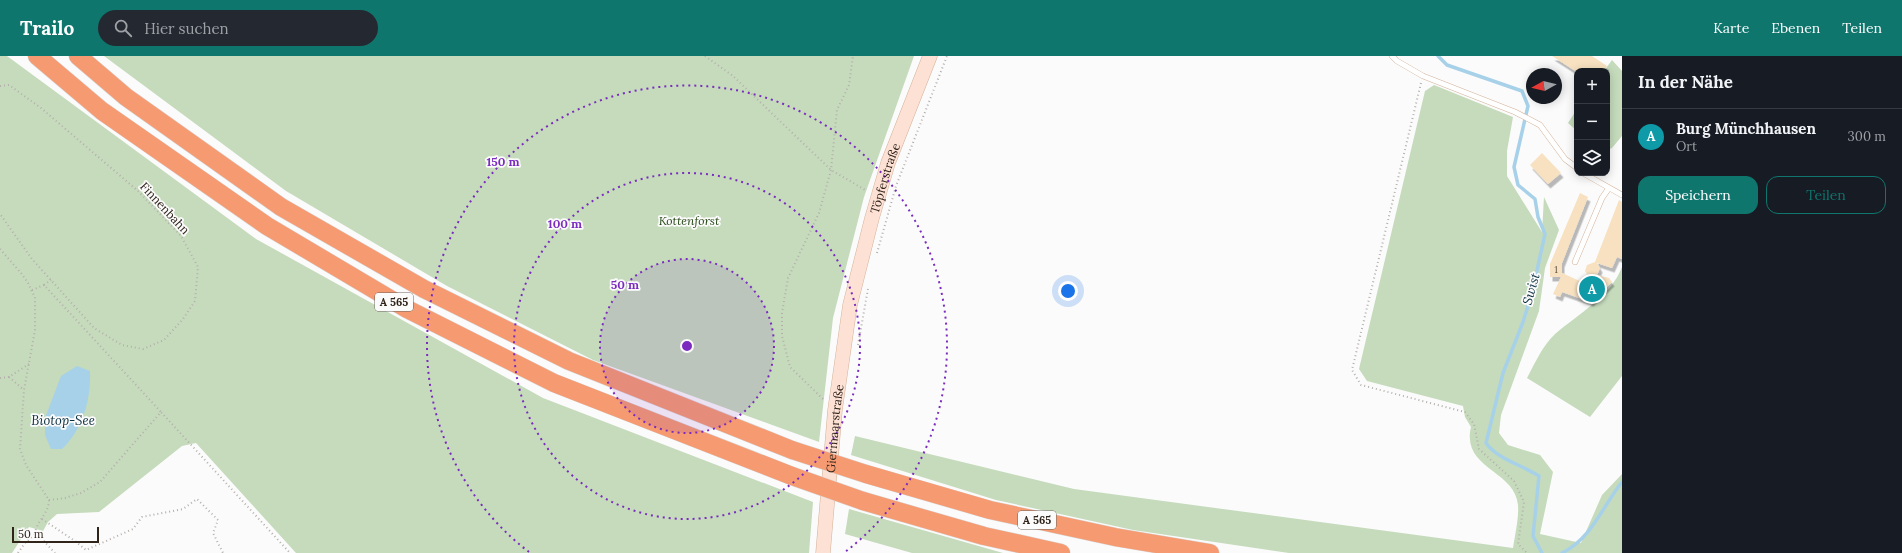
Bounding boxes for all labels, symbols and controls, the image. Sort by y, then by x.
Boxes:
search box [98,10,378,46]
text: Trailo [20,16,74,40]
icon: search [112,17,134,39]
text: Hier suchen [144,19,229,38]
text: Karte [1713,19,1749,37]
text: Ebenen [1771,19,1820,37]
text: Teilen [1842,19,1882,37]
north arrow [1526,68,1562,104]
map controls [1574,68,1610,176]
button: + [1574,68,1610,104]
text: In der Nähe [1638,71,1733,93]
button: − [1574,104,1610,140]
text: Burg Münchhausen [1676,119,1816,138]
text: A [1647,128,1655,145]
text: 300 m [1848,128,1886,145]
text: Ort [1676,138,1697,155]
street label: Töpferstraße [866,140,903,215]
button: layers [1574,140,1610,176]
text: 150 m [486,154,520,169]
button: Speichern [1638,176,1758,214]
button: Teilen [1766,176,1886,214]
street label: Finnenbahn [137,179,193,237]
park label: Kottenforst [659,213,720,228]
text: 100 m [548,216,582,231]
house number: 1 [1554,263,1558,276]
water label: Swist [1518,271,1544,307]
pin: A [1579,274,1605,304]
text: 50 m [611,277,639,292]
your location [1058,281,1078,301]
road number: A 565 [375,293,413,311]
centre of rings [680,339,694,353]
street label: Giermaarstraße [822,383,846,473]
water label: Biotop-See [31,412,95,429]
road number: A 565 [1018,511,1056,529]
scale bar [12,525,99,544]
text: 50 m [18,527,44,541]

